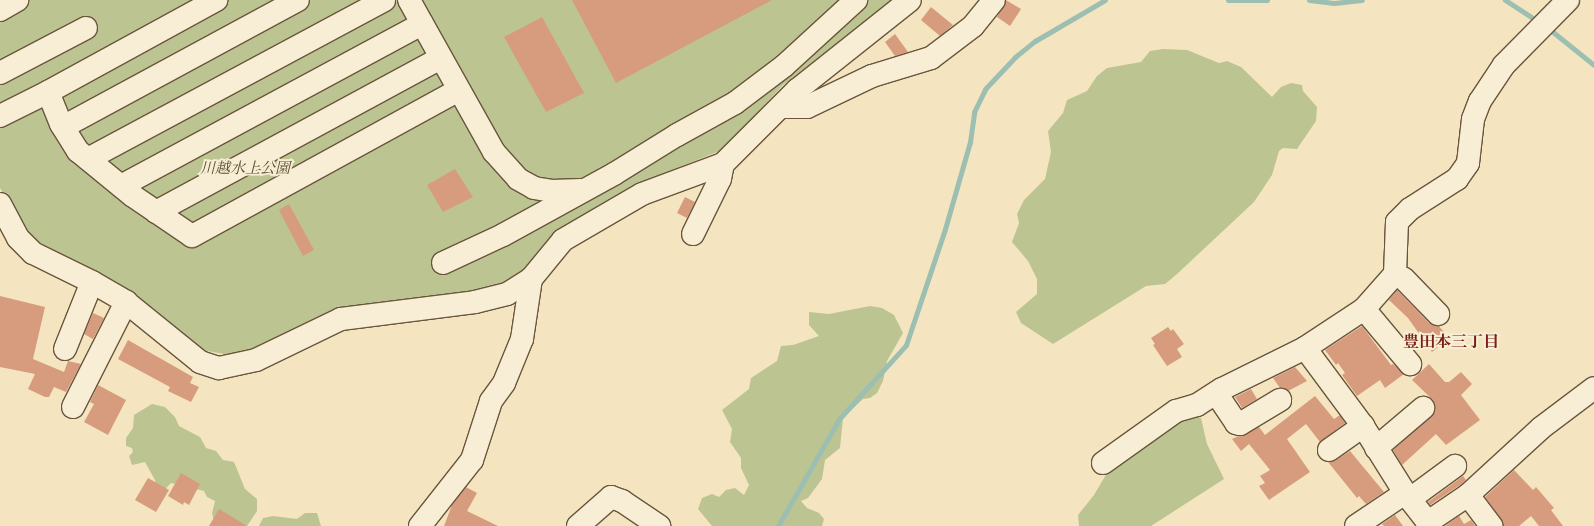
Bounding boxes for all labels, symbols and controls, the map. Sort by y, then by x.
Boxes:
park label: 川越水上公園 [200,160,290,178]
district label: 豊田本三丁目 [1403,332,1499,352]

